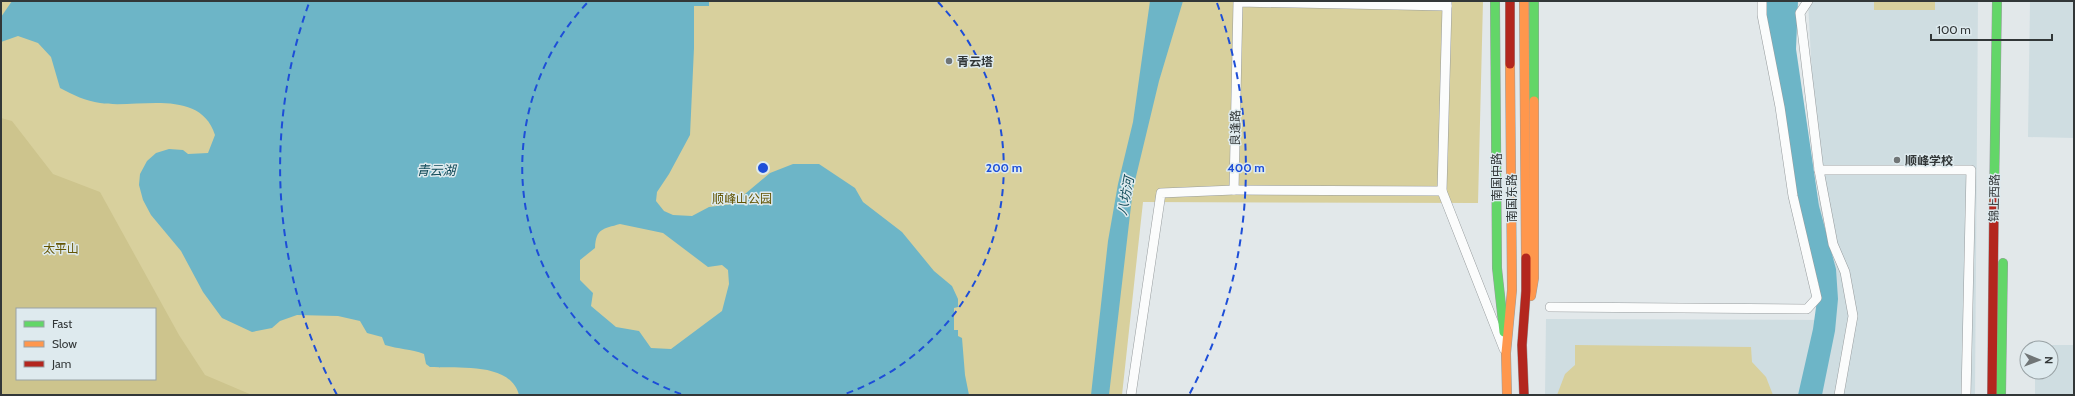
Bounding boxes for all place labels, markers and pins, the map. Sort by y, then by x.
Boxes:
place label: 青云塔 [957,54,993,69]
marker: 青云塔 [944,56,954,66]
place label: 顺峰学校 [1905,153,1953,168]
marker: 顺峰学校 [1892,155,1902,165]
centre of rings [756,161,770,175]

